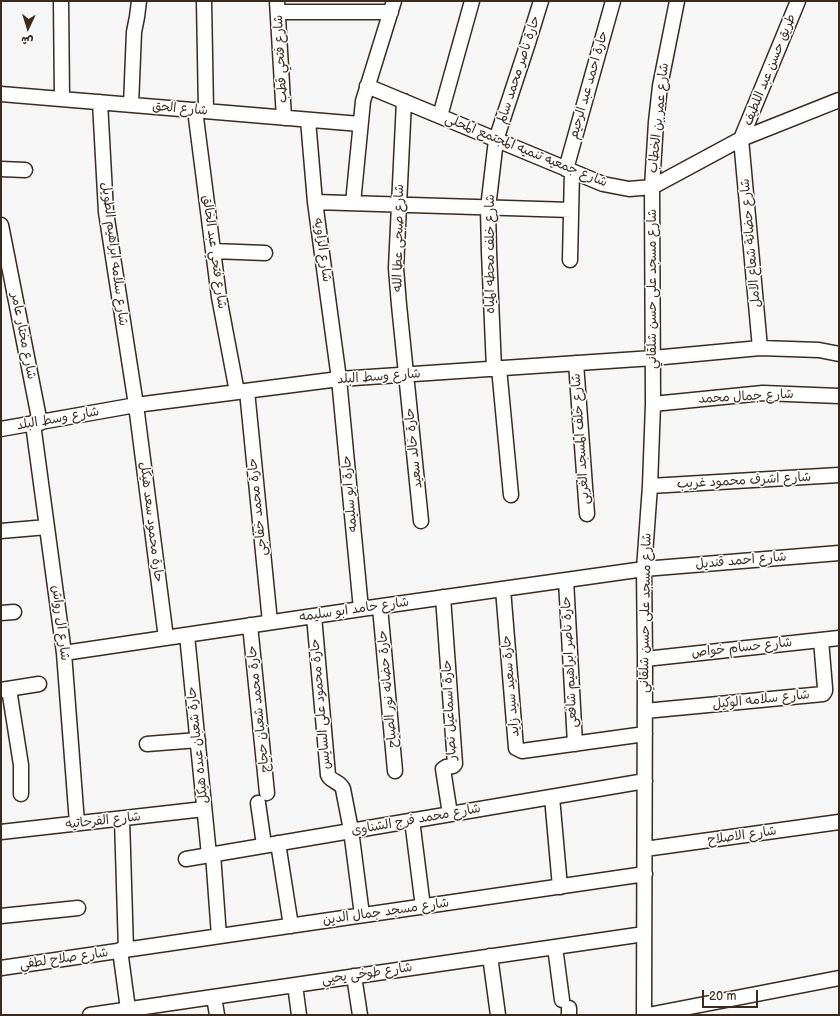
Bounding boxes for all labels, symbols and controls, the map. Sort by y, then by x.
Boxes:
north arrow [8,8,48,48]
street label: طريق حسن عبد اللطيف [740,12,800,128]
street label: حارة ناصر محمد سالم [494,14,544,126]
street label: شارع فتحي قطب [271,15,291,103]
street label: حارة احمد عبد الرحيم [566,29,612,141]
text: ش [21,34,34,47]
street label: شارع عمر بن الخطاب [645,62,673,174]
street label: شارع الحق [152,99,208,119]
street label: شارع جمعيه تنميه المجتمع المحلى [443,111,609,191]
street label: شارع حضانة شعاع الامل [738,178,764,308]
street label: شارع سلامه ابراهيم الطويل [97,181,131,327]
street label: شارع صبحى عطا الله [390,184,408,292]
street label: شارع فتحي عبد الخالق [198,194,230,310]
street label: شارع خلف محطه المياه [483,194,499,314]
street label: شارع مسجد على حسن شلقاني [645,209,661,369]
street label: شارع الزاويه [310,217,334,283]
street label: شارع مختار عامر [7,291,39,381]
street label: شارع وسط البلد [337,366,421,388]
street label: شارع خلف المسجد الغربى [569,373,593,505]
street label: شارع جمال محمد [698,387,794,407]
street label: شارع وسط البلد [16,404,100,434]
street label: حارة خالد سعيد [402,407,426,489]
street label: حارة ابو سليمه [339,455,361,533]
street label: حارة محمد خفاجى [245,457,271,557]
street label: حارة محمود سعد هيكل [136,461,166,583]
street label: شارع اشرف محمود غريب [676,470,812,492]
street label: شارع مسجد على حسن شلقاني [637,533,655,693]
street label: شارع احمد قنديل [695,549,787,573]
street label: شارع ال رواش [48,584,72,662]
street label: شارع حامد ابو سليمه [298,595,410,625]
street label: حارة ناصر ابراهيم شافعى [559,596,581,728]
street label: حارة حضانه نور الصباح [375,629,401,749]
street label: حارة سعيد سيد زايد [499,635,523,737]
street label: شارع حسام خواص [691,635,793,661]
street label: حارة محمود على السايس [308,638,334,770]
street label: حارة محمد شعبان حجاج [245,645,273,773]
street label: حارة اسماعيل نصار [440,659,460,761]
street label: حارة شعبان عبده هيكل [184,686,212,804]
street label: شارع سلامه الوكيل [712,687,810,713]
street label: شارع محمد فرج الشناوى [350,801,482,839]
street label: شارع الفرحاتيه [65,809,141,833]
street label: شارع الاصلاح [706,823,778,849]
street label: شارع مسجد جمال الدين [322,895,450,929]
street label: شارع صلاح لطفي [19,945,109,973]
street label: شارع طوخى يحيي [321,960,413,988]
scale bar [704,982,760,1008]
text: 20 m [709,989,736,1004]

